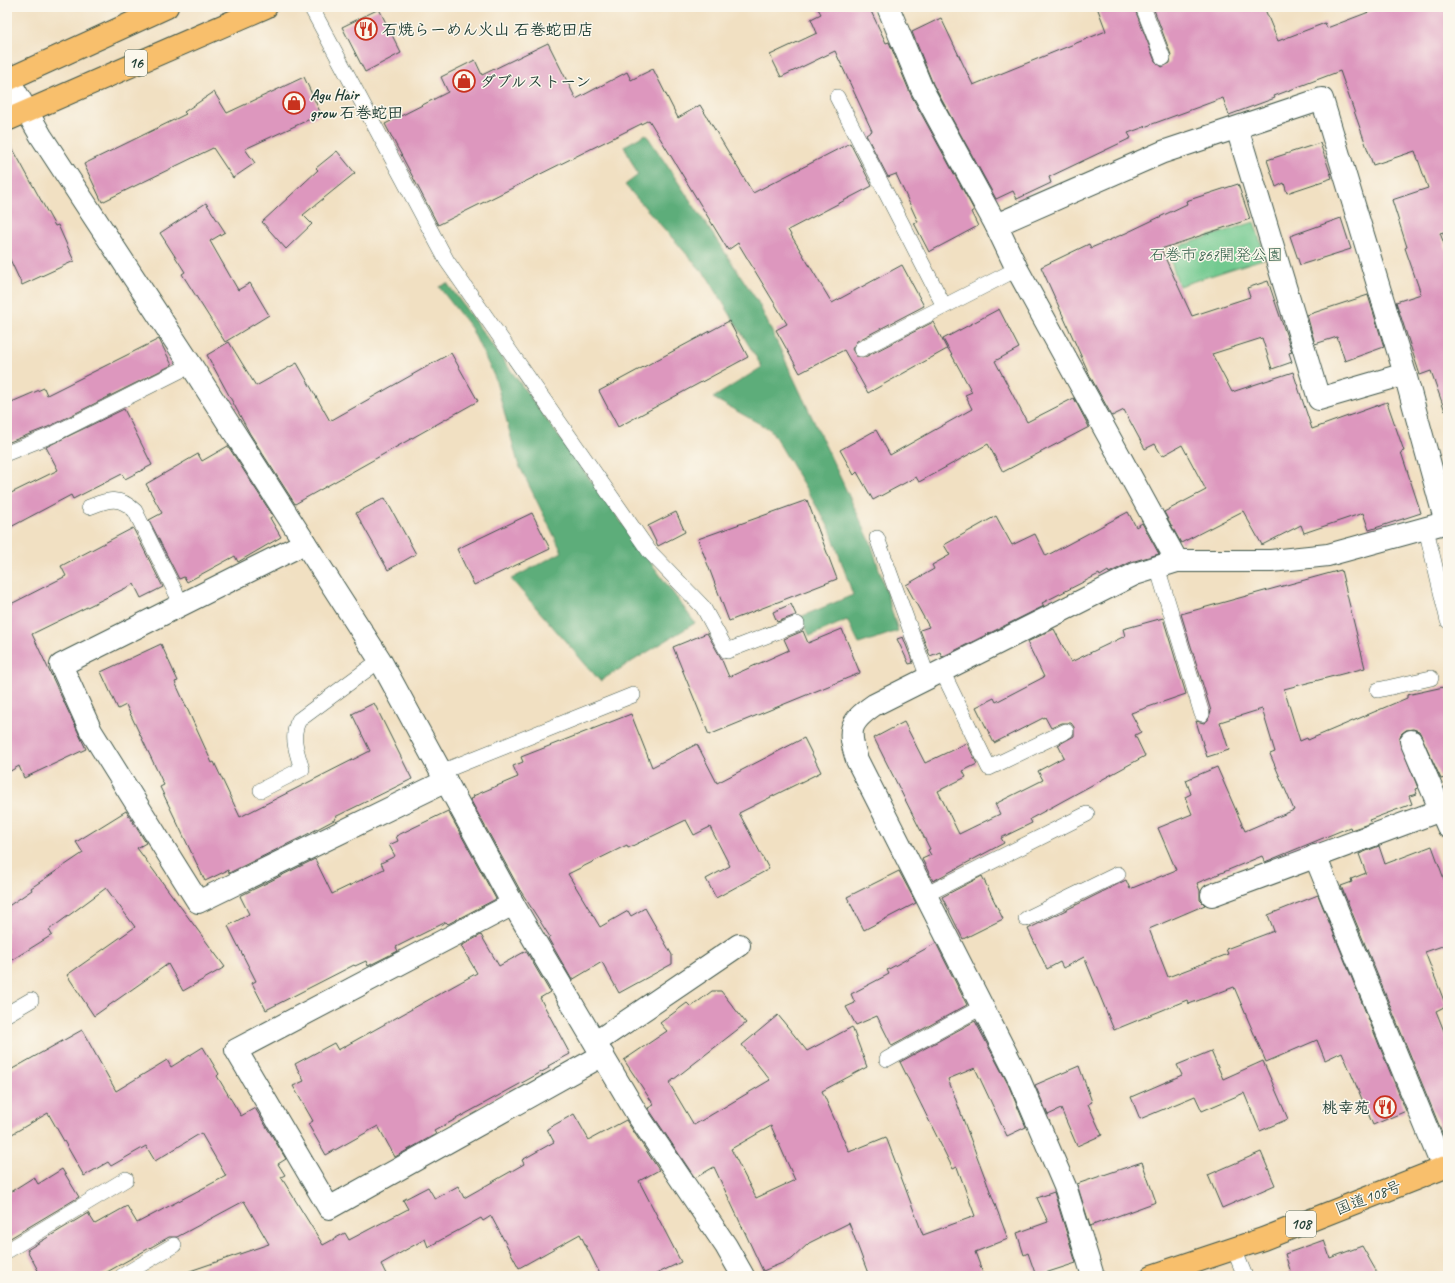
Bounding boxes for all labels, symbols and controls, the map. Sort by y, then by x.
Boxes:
restaurant icon: 石焼らーめん火山 石巻蛇田店 [353,16,379,42]
place label: 石焼らーめん火山 石巻蛇田店 [382,20,594,40]
road number: 16 [125,50,147,76]
shop icon: ダブルストーン [451,68,477,94]
place label: ダブルストーン [480,72,591,92]
place label: Agu Hair grow 石巻蛇田 [310,85,404,123]
shop icon: Agu Hair grow 石巻蛇田 [281,90,307,116]
park label: 石巻市867開発公園 [1149,245,1283,265]
restaurant icon: 桃幸苑 [1372,1094,1398,1120]
place label: 桃幸苑 [1322,1098,1370,1118]
street label: 国道108号 [1332,1176,1404,1220]
road number: 108 [1286,1211,1316,1237]

